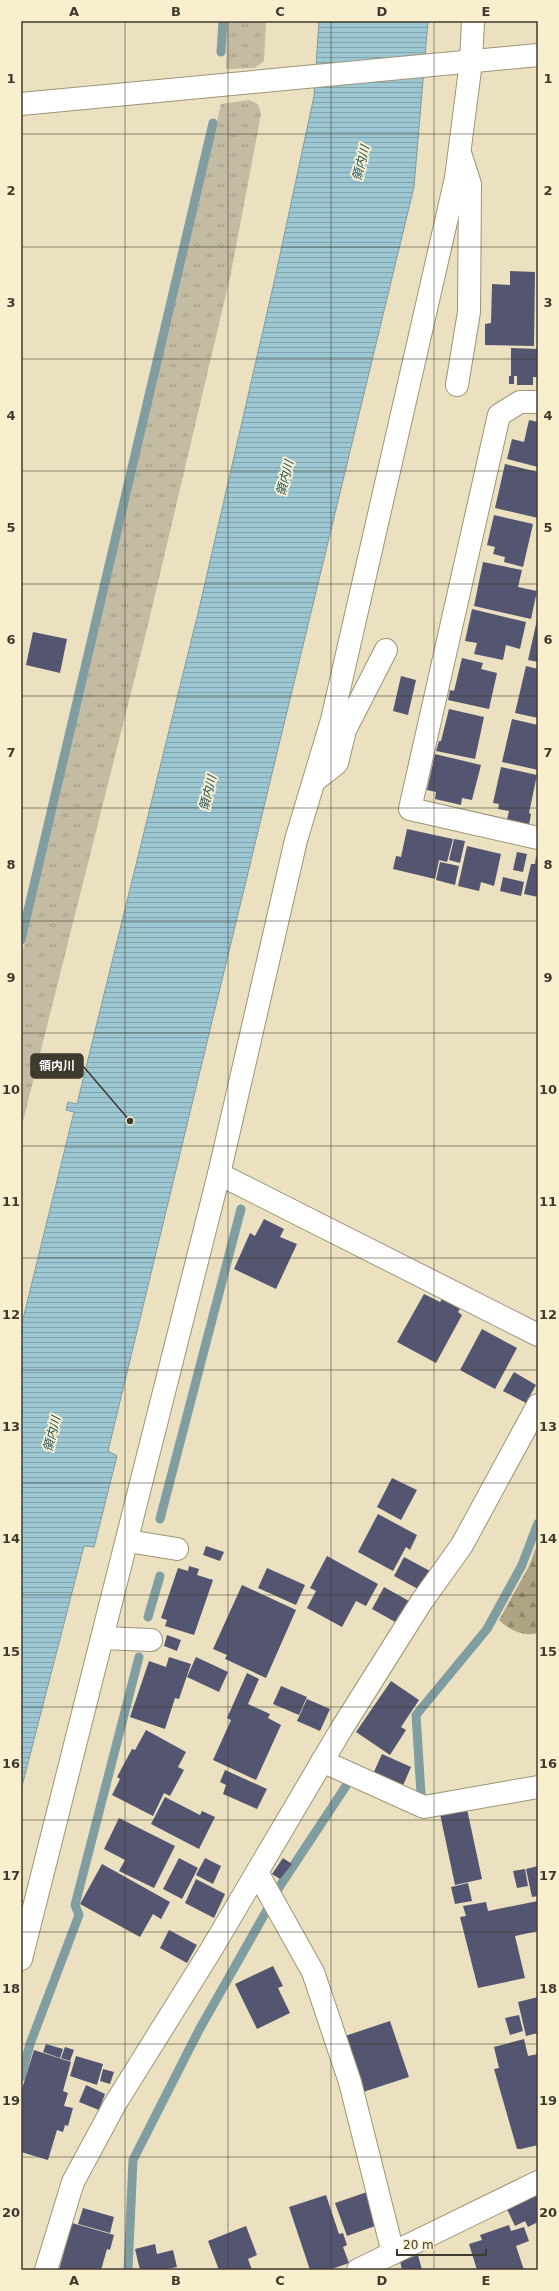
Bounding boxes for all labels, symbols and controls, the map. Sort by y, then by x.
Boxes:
text: A [69,4,79,19]
text: B [171,4,181,19]
text: C [275,4,285,19]
text: D [377,4,388,19]
text: E [482,4,490,19]
text: 1 [6,71,16,86]
text: 1 [543,71,553,86]
water label: 領内川 [350,142,373,182]
text: 2 [6,183,16,198]
text: 2 [543,183,553,198]
text: 3 [6,295,16,310]
text: 3 [543,295,553,310]
text: 4 [6,408,16,423]
text: 4 [543,408,553,423]
water label: 領内川 [274,457,297,497]
text: 5 [6,520,16,535]
text: 5 [543,520,553,535]
text: 6 [6,632,16,647]
text: 6 [543,632,553,647]
text: 7 [6,745,16,760]
text: 7 [543,745,553,760]
water label: 領内川 [197,772,220,812]
text: 8 [6,857,16,872]
text: 8 [543,857,553,872]
text: 9 [6,970,16,985]
text: 9 [543,970,553,985]
callout: 領内川 [31,1054,83,1078]
text: 領内川 [39,1059,75,1073]
text: 10 [2,1082,20,1097]
text: 10 [539,1082,557,1097]
text: 11 [2,1194,20,1209]
text: 11 [539,1194,557,1209]
text: 12 [2,1307,20,1322]
text: 12 [539,1307,557,1322]
water label: 領内川 [41,1413,64,1453]
text: 13 [2,1419,20,1434]
text: 13 [539,1419,557,1434]
text: 14 [2,1531,20,1546]
text: 14 [539,1531,557,1546]
text: 15 [2,1644,20,1659]
text: 15 [539,1644,557,1659]
text: 16 [2,1756,20,1771]
text: 16 [539,1756,557,1771]
text: 17 [2,1868,20,1883]
text: 17 [539,1868,557,1883]
text: 18 [2,1981,20,1996]
text: 18 [539,1981,557,1996]
text: 19 [2,2093,20,2108]
text: 19 [539,2093,557,2108]
text: 20 [2,2205,20,2220]
text: 20 [539,2205,557,2220]
scale bar [397,2231,486,2257]
text: 20 m [403,2238,434,2252]
text: A [69,2273,79,2288]
text: B [171,2273,181,2288]
text: C [275,2273,285,2288]
text: D [377,2273,388,2288]
text: E [482,2273,490,2288]

